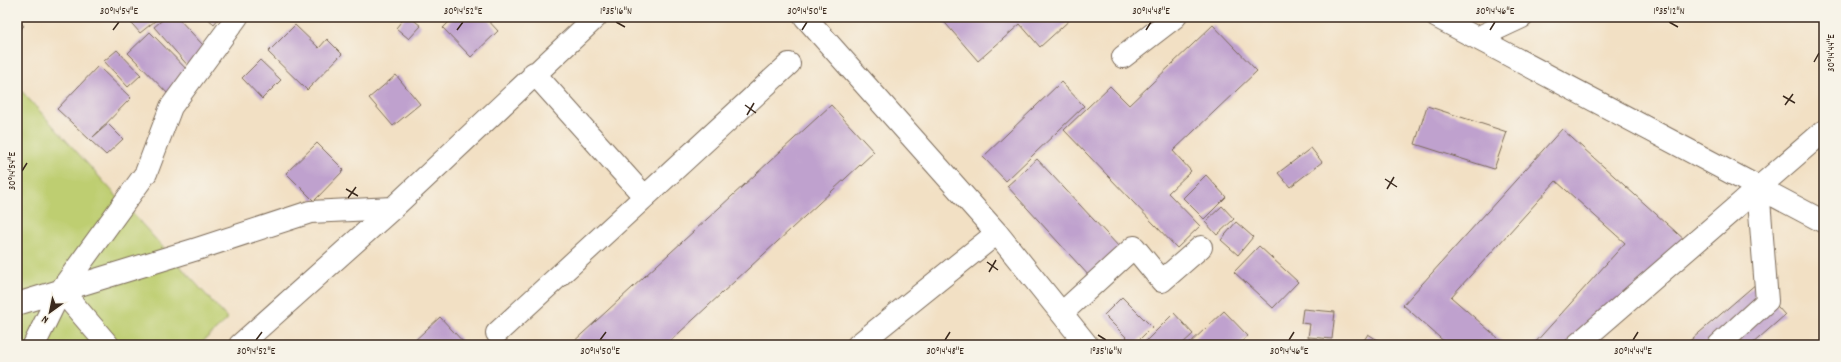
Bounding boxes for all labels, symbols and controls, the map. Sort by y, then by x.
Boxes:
text: 30°14'54"E [100,5,139,19]
text: 30°14'52"E [444,5,483,19]
text: 1°35'16"N [600,5,632,19]
text: 30°14'50"E [787,5,827,19]
text: 30°14'48"E [1132,5,1170,19]
text: 30°14'46"E [1476,5,1515,19]
text: 1°35'12"N [1653,5,1685,19]
text: 30°14'44"E [1825,34,1839,72]
text: 30°14'54"E [6,151,20,190]
north arrow [30,292,70,332]
text: N [39,310,52,327]
text: 30°14'52"E [237,345,276,359]
text: 30°14'50"E [580,345,620,359]
text: 30°14'48"E [926,345,964,359]
text: 1°35'16"N [1090,345,1122,359]
text: 30°14'46"E [1270,345,1309,359]
text: 30°14'44"E [1614,345,1652,359]

